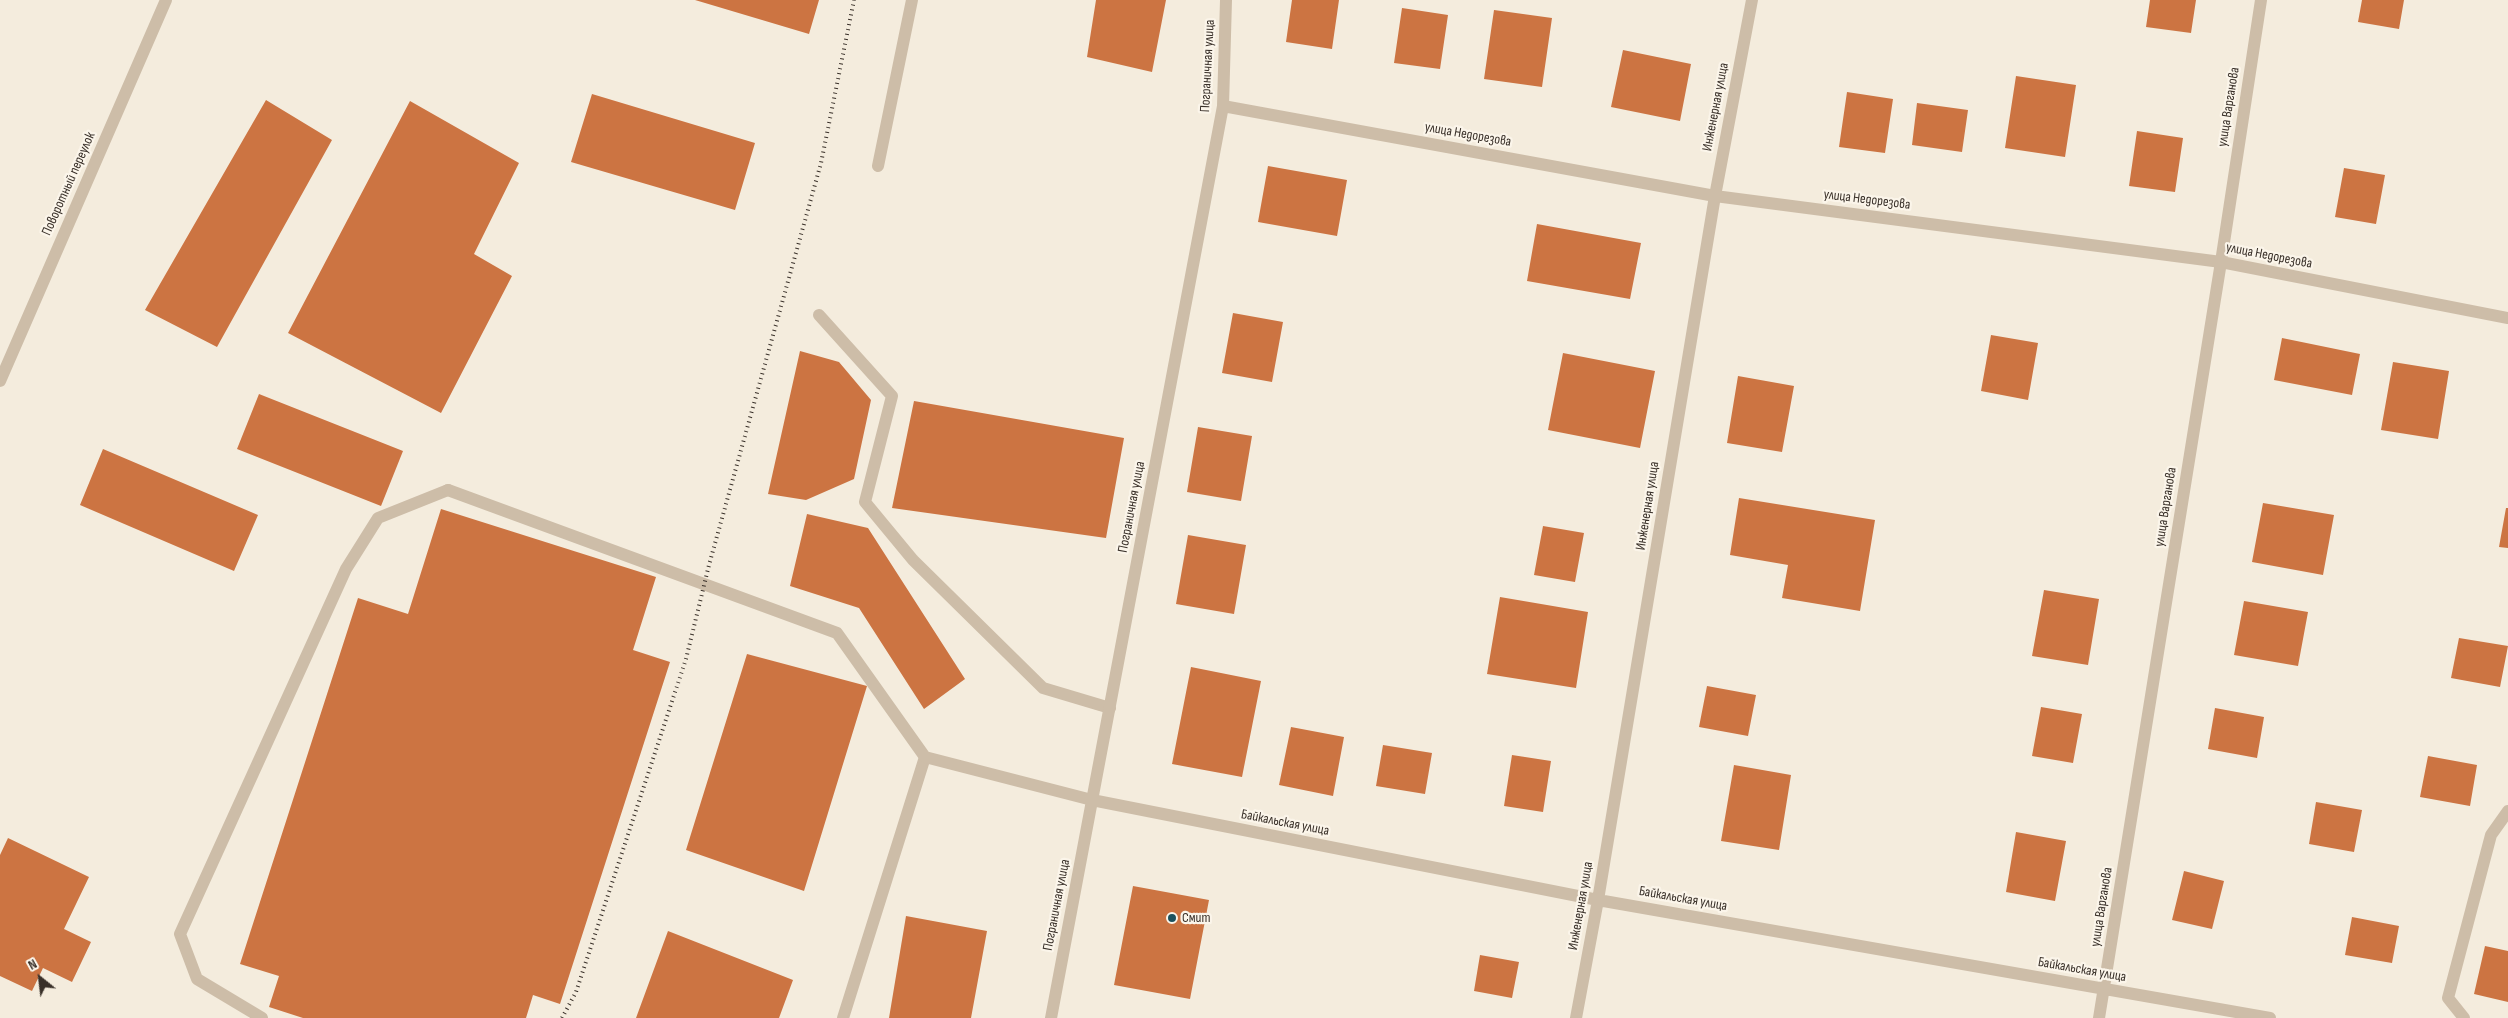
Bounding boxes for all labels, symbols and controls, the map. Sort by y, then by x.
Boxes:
street label: Пограничная улица [1197,19,1219,113]
street label: Инженерная улица [1699,61,1733,153]
street label: улица Варганова [2214,66,2244,148]
street label: улица Недорезова [1424,119,1512,151]
street label: Поворотный переулок [39,130,99,238]
street label: улица Недорезова [1823,186,1911,214]
street label: улица Недорезова [2225,239,2313,273]
street label: Пограничная улица [1115,460,1149,554]
street label: Инженерная улица [1633,460,1663,552]
street label: улица Варганова [2151,466,2181,548]
street label: Байкальская улица [1240,806,1330,840]
street label: Пограничная улица [1040,858,1074,952]
street label: Инженерная улица [1565,860,1597,952]
street label: улица Варганова [2087,866,2117,948]
street label: Байкальская улица [1638,883,1728,915]
place label: Смит [1182,910,1210,926]
marker: Смит [1166,912,1178,924]
north arrow [15,953,65,1003]
street label: Байкальская улица [2037,954,2127,986]
text: N [25,955,40,974]

